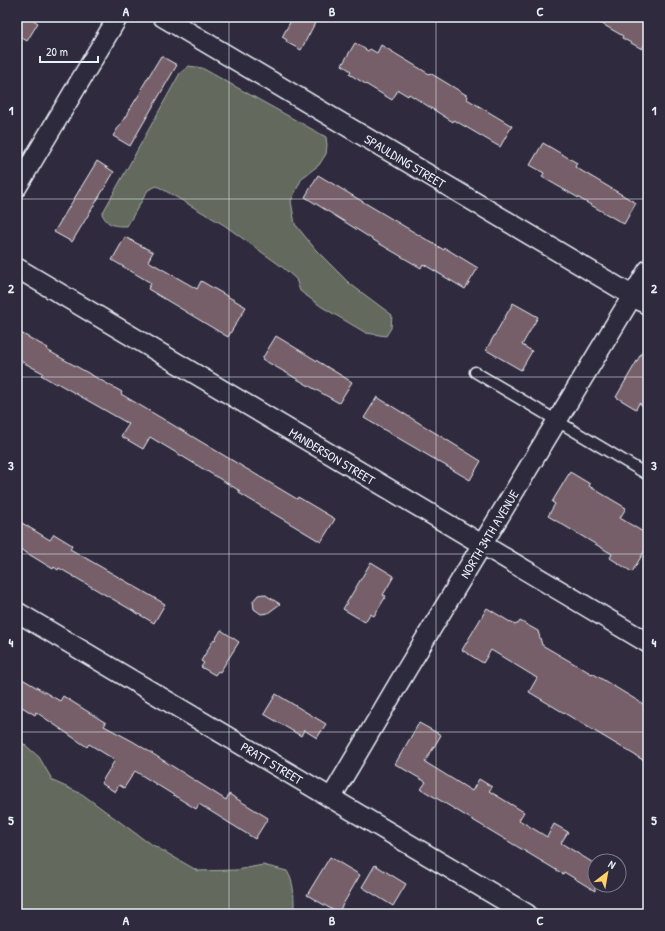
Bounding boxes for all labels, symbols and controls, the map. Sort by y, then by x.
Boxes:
text: A [123,2,130,20]
text: B [329,2,336,20]
text: C [536,2,544,20]
scale bar [40,38,98,64]
text: 20 m [46,43,68,60]
text: 1 [9,101,14,119]
text: 1 [652,101,657,119]
street label: SPAULDING STREET [361,130,450,193]
text: 2 [8,279,15,297]
text: 2 [651,279,658,297]
street label: MANDERSON STREET [286,423,379,489]
text: 3 [8,456,14,474]
text: 3 [651,456,657,474]
street label: NORTH 34TH AVENUE [455,486,523,582]
text: 4 [9,633,14,651]
text: 4 [652,633,657,651]
street label: PRATT STREET [238,737,307,789]
text: 5 [8,811,14,829]
text: 5 [651,811,657,829]
north arrow [587,853,627,893]
text: N [606,857,618,872]
text: A [123,911,130,929]
text: B [329,911,336,929]
text: C [536,911,544,929]

